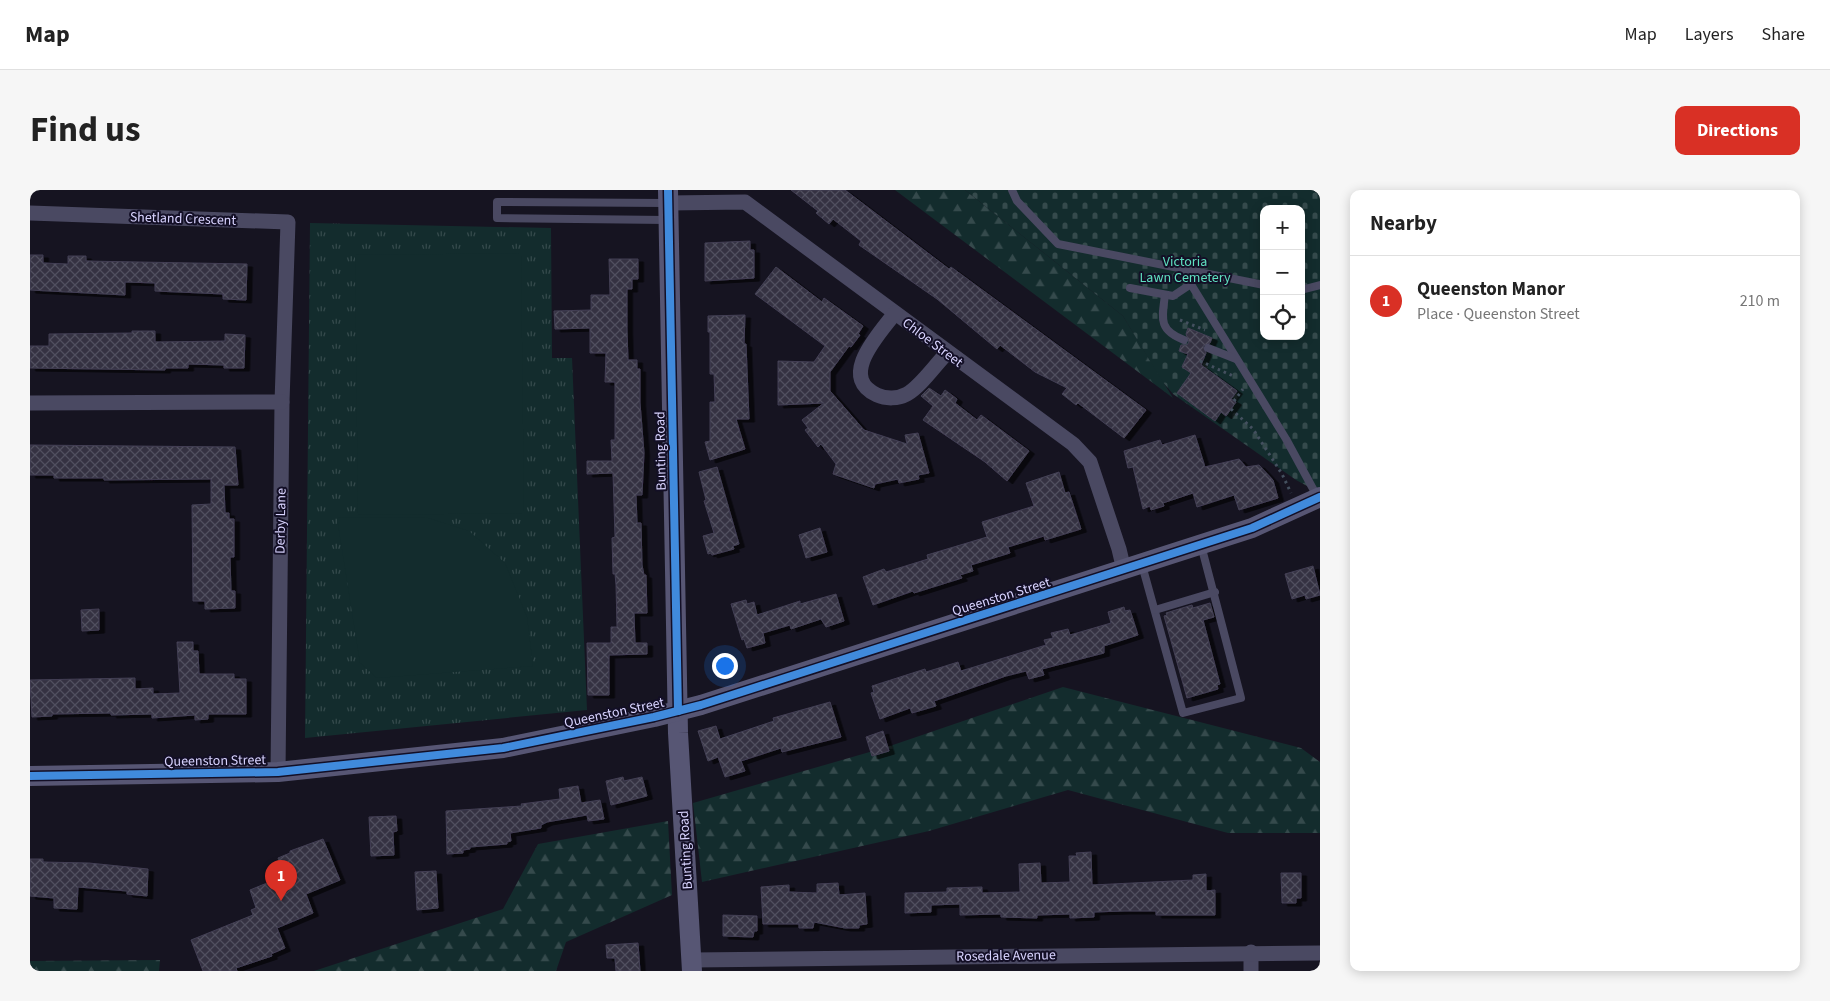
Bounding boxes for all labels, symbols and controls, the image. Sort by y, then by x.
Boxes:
text: Map [25,17,70,52]
text: Map [1625,22,1657,47]
text: Layers [1685,22,1734,47]
text: Share [1762,22,1805,47]
text: Find us [30,105,140,155]
button: Directions [1675,106,1800,155]
map controls [1260,205,1305,340]
button: + [1260,205,1305,250]
street label: Shetland Crescent [129,207,237,231]
text: Nearby [1370,208,1437,238]
button: − [1260,250,1305,295]
park label: Victoria Lawn Cemetery [1140,252,1231,288]
text: Queenston Manor [1417,276,1565,303]
text: 1 [1382,290,1390,312]
text: 210 m [1740,290,1780,312]
button: locate [1260,295,1305,340]
text: Place · Queenston Street [1417,303,1580,325]
street label: Chloe Street [898,313,967,372]
street label: Bunting Road [650,411,672,491]
street label: Derby Lane [270,488,292,554]
street label: Queenston Street [950,572,1053,621]
your location [712,653,738,679]
street label: Queenston Street [562,693,666,733]
street label: Queenston Street [164,750,266,772]
street label: Bunting Road [674,810,698,890]
pin: 1 [265,860,297,901]
street label: Rosedale Avenue [956,945,1056,967]

